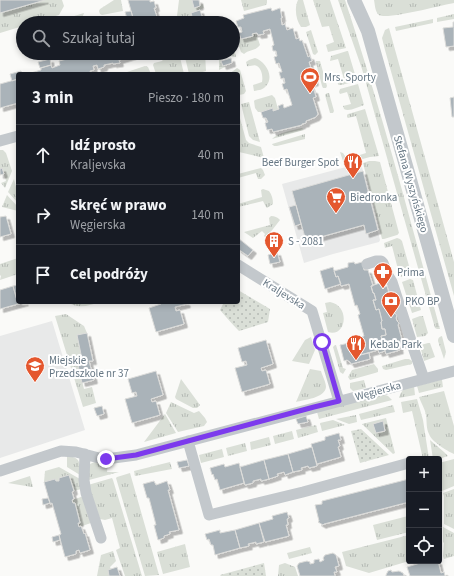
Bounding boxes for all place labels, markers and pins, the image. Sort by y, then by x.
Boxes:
sports icon: Mrs. Sporty [299,66,321,94]
place label: Mrs. Sporty [324,70,376,85]
restaurant icon: Beef Burger Spot [342,151,364,179]
place label: Beef Burger Spot [262,155,339,170]
supermarket icon: Biedronka [325,186,347,214]
place label: Biedronka [350,190,397,205]
building icon: S - 2081 [263,230,285,258]
place label: S - 2081 [288,234,324,249]
pharmacy icon: Prima [372,261,394,289]
place label: Prima [397,265,424,280]
bank icon: PKO BP [380,290,402,318]
place label: PKO BP [405,294,440,309]
restaurant icon: Kebab Park [345,333,367,361]
place label: Kebab Park [370,337,423,352]
place label: Miejskie Przedszkole nr 37 [49,353,129,381]
school or university icon: Miejskie Przedszkole nr 37 [24,355,46,383]

